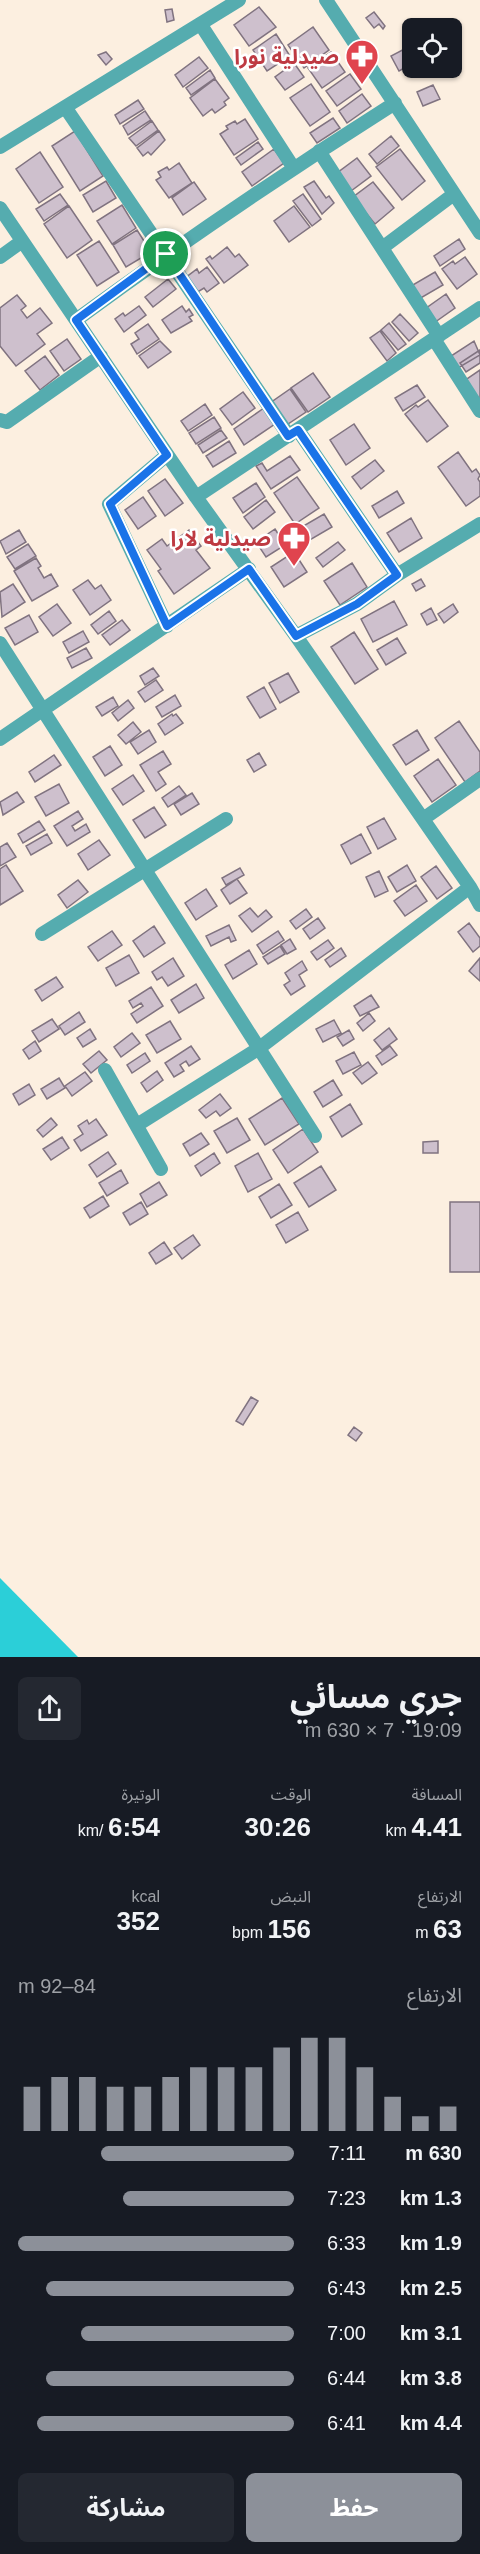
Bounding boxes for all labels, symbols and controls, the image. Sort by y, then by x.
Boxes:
map controls [402,18,462,78]
button: locate [402,18,462,78]
pharmacy icon: صيدلية نورا [344,38,380,85]
place label: صيدلية نورا [234,45,339,69]
pin [140,228,191,279]
icon: arrive [149,237,182,270]
pharmacy icon: صيدلية لارا [276,520,312,567]
place label: صيدلية لارا [171,527,271,551]
button: share [18,1677,81,1740]
text: جري مسائي [290,1678,462,1715]
text: 19:09 · 7 × 630 m [305,1719,462,1741]
text: الوتيرة [122,1786,160,1803]
text: الوقت [271,1786,311,1803]
text: المسافة [412,1786,462,1803]
text: 6:54 [108,1812,160,1842]
text: 30:26 [245,1812,311,1842]
text: 4.41 [411,1812,462,1842]
text: /km [78,1822,108,1839]
text: km [386,1822,411,1839]
text: kcal [132,1888,160,1905]
text: النبض [270,1888,311,1905]
text: الارتفاع [418,1888,462,1905]
text: 352 [117,1906,160,1936]
text: 156 [268,1914,311,1944]
text: 63 [433,1914,462,1944]
text: bpm [232,1924,268,1941]
text: m [415,1924,433,1941]
text: 84–92 m [18,1975,96,1997]
text: الارتفاع [407,1984,462,2006]
text: 7:11 [329,2142,366,2164]
text: 630 m [405,2142,462,2164]
text: 7:23 [327,2187,366,2209]
text: 1.3 km [400,2187,462,2209]
text: 6:33 [327,2232,366,2254]
text: 1.9 km [400,2232,462,2254]
text: 6:43 [327,2277,366,2299]
text: 2.5 km [400,2277,462,2299]
text: 7:00 [327,2322,366,2344]
text: 3.1 km [400,2322,462,2344]
text: 6:44 [327,2367,366,2389]
text: 3.8 km [400,2367,462,2389]
text: 6:41 [327,2412,366,2434]
text: 4.4 km [400,2412,462,2434]
button: مشاركة [18,2473,234,2542]
button: حفظ [246,2473,462,2542]

